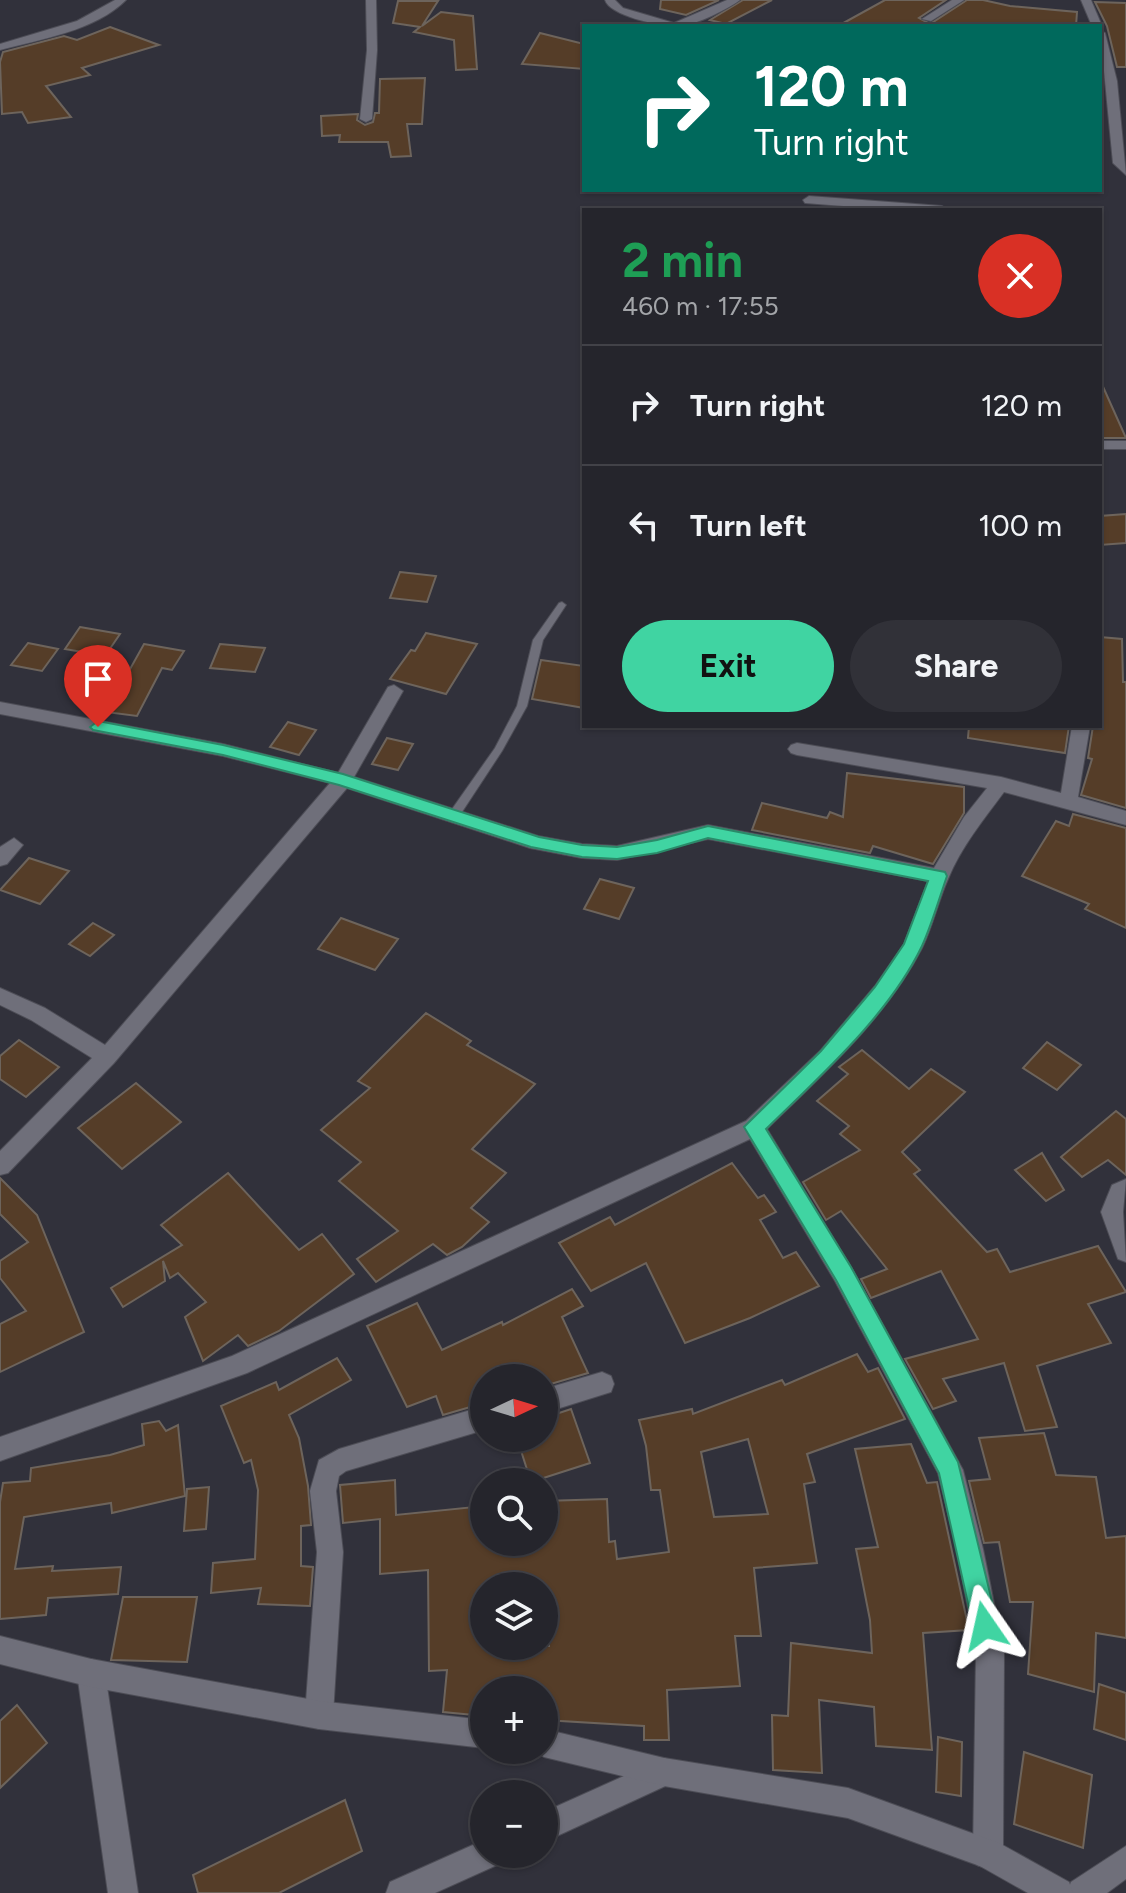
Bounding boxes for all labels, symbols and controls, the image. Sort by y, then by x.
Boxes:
text: 120 m [754,53,909,120]
icon: right [622,56,726,160]
text: Turn right [754,121,909,164]
text: 2 min [622,231,743,289]
button: close [978,234,1062,318]
text: 460 m · 17:55 [622,290,779,322]
icon: right [622,383,666,427]
text: Turn right [690,387,825,424]
text: 120 m [981,387,1062,424]
icon: left [622,503,666,547]
text: Turn left [690,507,807,544]
text: 100 m [978,507,1062,544]
button: Exit [622,620,834,712]
button: Share [850,620,1062,712]
pin [64,645,132,727]
icon: arrive [76,657,120,701]
north arrow [470,1364,558,1452]
map controls [470,1364,558,1868]
button: search [470,1468,558,1556]
button: layers [470,1572,558,1660]
position arrow [943,1584,1027,1668]
button: + [470,1676,558,1764]
button: − [470,1780,558,1868]

